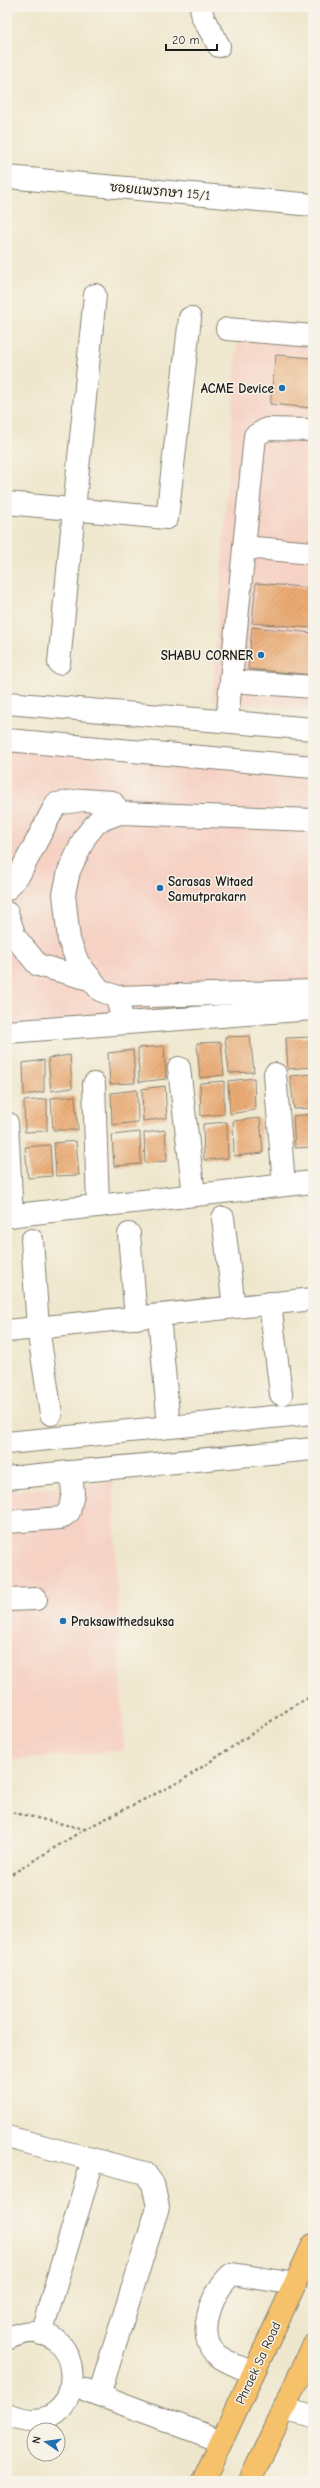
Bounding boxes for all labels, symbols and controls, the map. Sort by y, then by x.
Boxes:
scale bar [166,26,217,52]
text: 20 m [172,33,200,47]
street label: ซอยแพรกษา 15/1 [109,179,211,203]
place label: ACME Device [201,381,275,396]
marker: ACME Device [277,383,287,393]
place label: SHABU CORNER [161,648,253,663]
marker: SHABU CORNER [256,650,266,660]
place label: Sarasas Witaed Samutprakarn [168,874,253,904]
marker: Sarasas Witaed Samutprakarn [155,883,165,893]
place label: Praksawithedsuksa [71,1614,174,1629]
marker: Praksawithedsuksa [58,1616,68,1626]
street label: Phraek Sa Road [232,2319,284,2407]
north arrow [26,2422,66,2462]
text: N [30,2435,44,2445]

